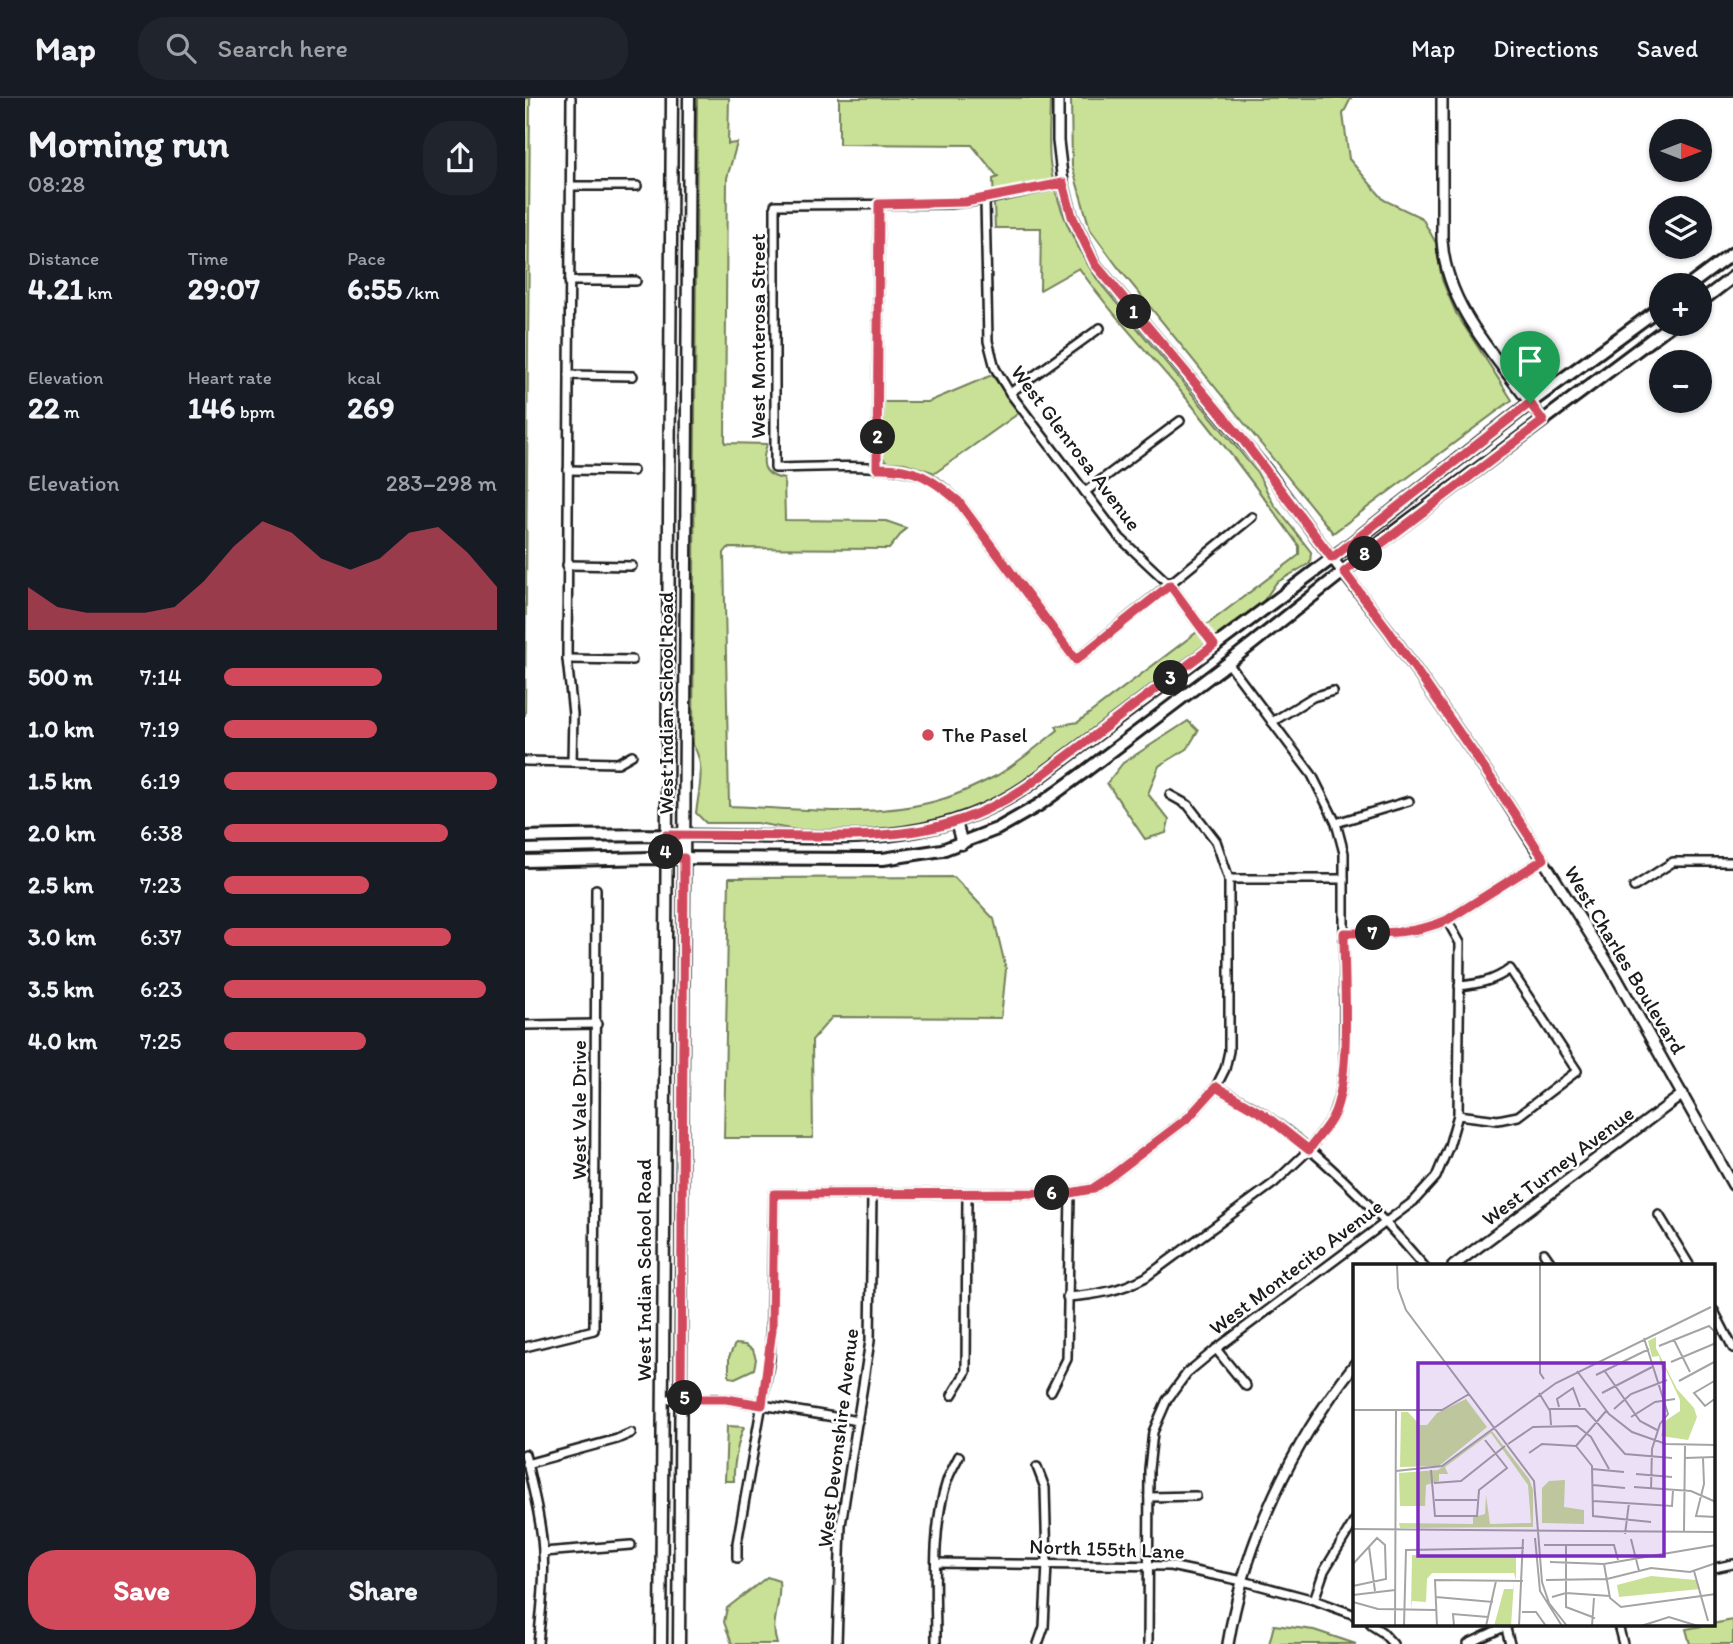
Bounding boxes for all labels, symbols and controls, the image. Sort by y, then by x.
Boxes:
search box [138,17,628,80]
text: Map [35,29,96,68]
icon: search [162,29,200,67]
text: Search here [218,32,348,64]
text: Map [1411,34,1455,63]
text: Directions [1493,34,1599,63]
text: Saved [1637,34,1698,63]
north arrow [1649,119,1711,182]
map controls [1649,119,1712,413]
text: Morning run [28,121,229,167]
button: share [423,121,497,195]
text: 08:28 [28,170,85,198]
button: layers [1649,196,1712,259]
street label: West Monterosa Street [745,233,770,439]
text: Distance [28,247,99,270]
text: Time [188,247,228,270]
text: Pace [347,247,385,270]
text: 4.21 [28,270,83,307]
text: 29:07 [188,270,260,307]
text: 6:55 [347,270,402,307]
button: + [1649,273,1712,336]
text: km [83,281,113,304]
text: /km [402,281,439,304]
pin: 1 [1117,294,1151,330]
text: 1 [1129,300,1138,323]
pin [1500,331,1560,403]
icon: arrive [1511,342,1549,380]
button: − [1649,350,1712,413]
street label: West Glenrosa Avenue [1006,360,1147,535]
text: Elevation [28,366,104,389]
text: Heart rate [188,366,272,389]
text: kcal [347,366,381,389]
text: 22 [28,389,60,426]
text: 146 [188,389,235,426]
text: 269 [347,389,395,426]
text: m [60,400,80,423]
text: bpm [235,400,275,423]
pin: 2 [861,420,895,454]
text: 2 [873,425,883,448]
text: Elevation [28,469,119,497]
text: 283–298 m [386,469,497,497]
pin: 8 [1347,536,1383,572]
text: 8 [1359,542,1370,565]
street label: West Indian School Road [653,591,678,814]
pin: 3 [1153,660,1189,696]
text: 500 m [28,663,93,691]
text: 7:14 [140,663,182,691]
text: 3 [1165,666,1176,689]
text: 1.0 km [28,715,94,743]
text: 7:19 [140,715,180,743]
place label: The Pasel [942,722,1028,747]
marker: The Pasel [920,727,936,743]
text: 1.5 km [28,767,92,795]
text: 6:19 [140,767,181,795]
text: 2.0 km [28,819,96,847]
text: 6:38 [140,819,183,847]
pin: 4 [649,834,683,870]
text: 4 [660,840,671,863]
street label: West Charles Boulevard [1559,861,1692,1059]
text: 2.5 km [28,871,93,899]
text: 7:23 [140,871,182,899]
pin: 7 [1355,916,1391,950]
text: 7 [1368,921,1377,944]
text: 3.0 km [28,923,96,951]
text: 6:37 [140,923,182,951]
text: 3.5 km [28,975,94,1003]
text: 6:23 [140,975,182,1003]
text: 4.0 km [28,1027,97,1055]
text: 7:25 [140,1027,181,1055]
street label: West Vale Drive [566,1040,591,1180]
street label: West Turney Avenue [1477,1100,1639,1231]
street label: West Indian School Road [631,1158,656,1381]
pin: 6 [1035,1176,1069,1210]
text: 6 [1046,1181,1057,1204]
street label: West Montecito Avenue [1204,1193,1387,1340]
inset map [1353,1264,1715,1626]
street label: West Devonshire Avenue [812,1327,863,1549]
pin: 5 [667,1380,703,1416]
text: 5 [680,1386,689,1409]
street label: North 155th Lane [1029,1533,1185,1564]
button: Save [28,1550,256,1630]
button: Share [270,1550,497,1630]

